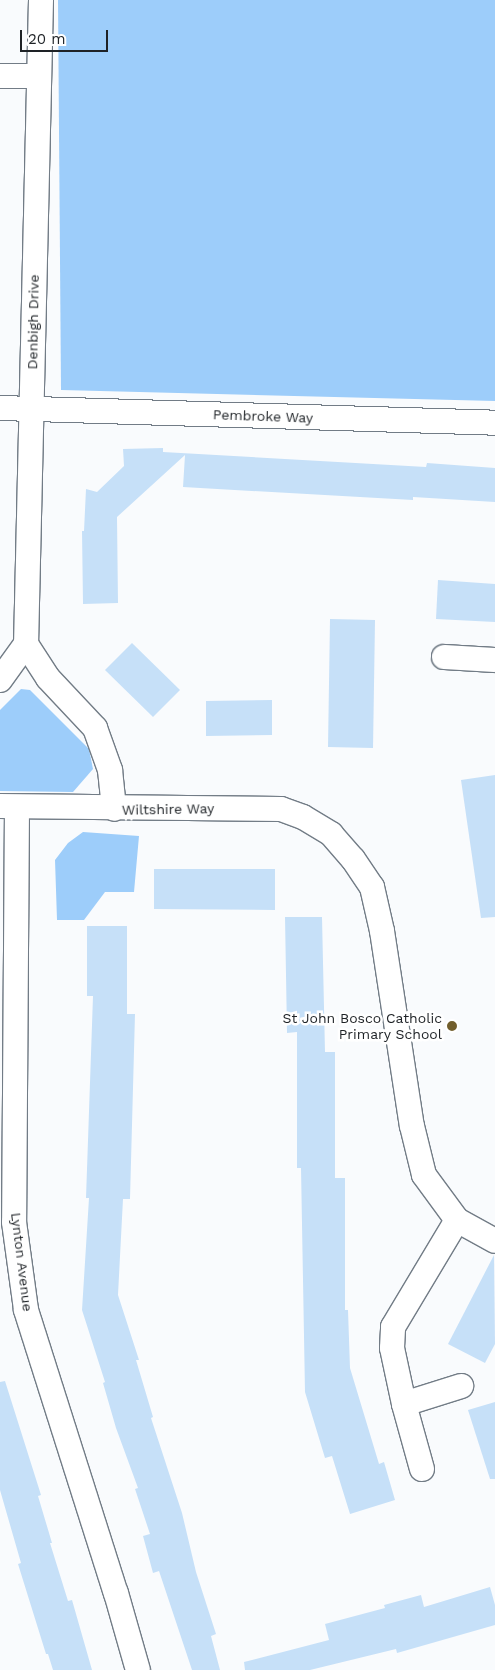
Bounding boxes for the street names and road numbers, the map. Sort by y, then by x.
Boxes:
street label: Denbigh Drive [24,274,42,370]
street label: Pembroke Way [212,406,314,426]
street label: Wiltshire Way [121,800,215,818]
street label: Lynton Avenue [8,1211,36,1313]

